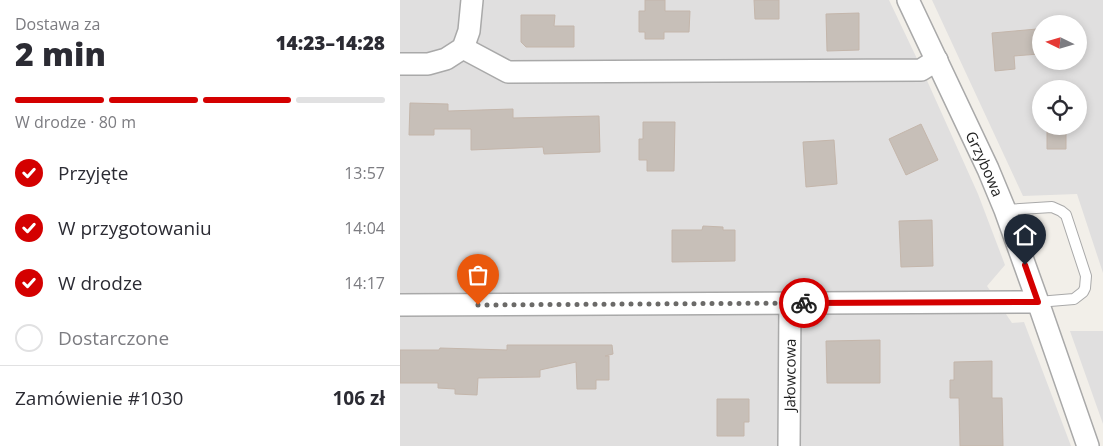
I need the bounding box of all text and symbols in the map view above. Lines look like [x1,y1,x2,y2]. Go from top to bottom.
text: Dostawa za [15,13,100,35]
north arrow [1032,15,1088,70]
map controls [1032,15,1087,135]
text: 14:23–14:28 [275,30,385,56]
text: 2 min [15,32,106,75]
button: locate [1032,80,1087,135]
text: W drodze · 80 m [15,111,136,133]
street label: Grzybowa [961,128,1008,200]
icon: check [15,159,43,187]
text: Przyjęte [58,160,129,186]
text: 13:57 [344,162,385,184]
icon: check [15,214,43,242]
pin [1004,214,1046,265]
text: W przygotowaniu [58,215,212,241]
text: 14:04 [344,217,385,239]
icon: home [1011,221,1039,249]
pin [457,254,499,305]
icon: bag [464,261,492,289]
icon: check [15,269,43,297]
text: W drodze [58,270,143,296]
text: 14:17 [344,272,385,294]
courier [779,278,829,328]
icon: bike [790,289,818,317]
text: Dostarczone [58,325,169,351]
street label: Jałowcowa [779,338,800,414]
text: Zamówienie #1030 [15,385,183,411]
text: 106 zł [332,385,385,411]

